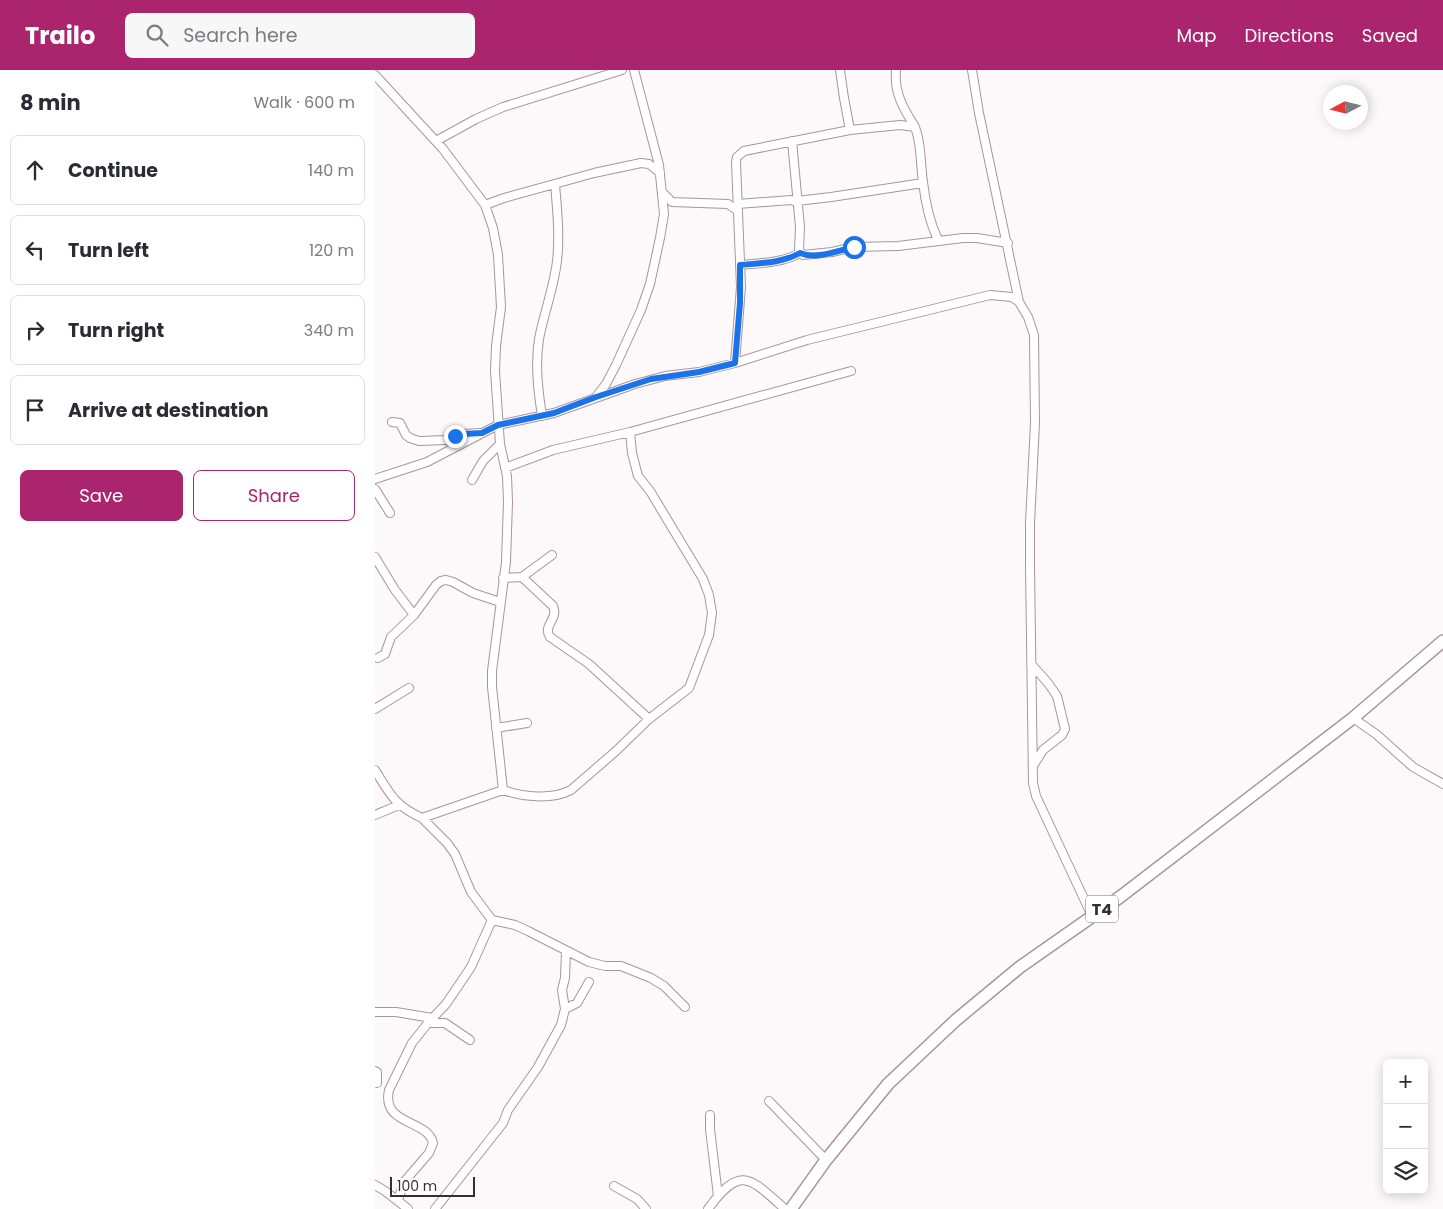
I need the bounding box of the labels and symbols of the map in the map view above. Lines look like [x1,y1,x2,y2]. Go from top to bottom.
north arrow [1323,85,1368,130]
route start [843,236,866,259]
route end [444,425,467,448]
road number: T4 [1086,896,1118,922]
scale bar [390,1174,475,1197]

